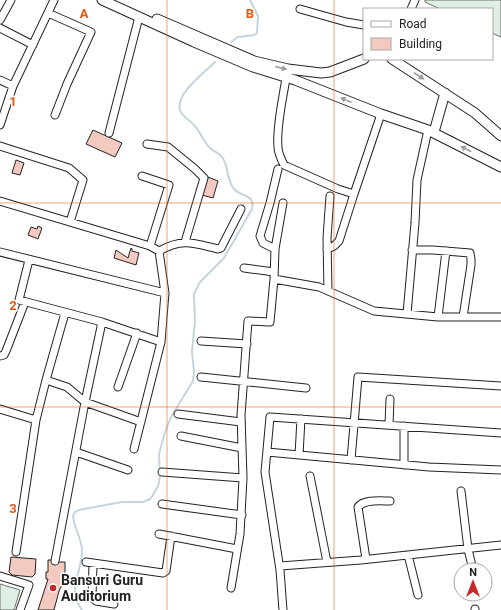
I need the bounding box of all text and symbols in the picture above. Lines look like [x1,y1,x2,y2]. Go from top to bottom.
text: A [80,6,89,21]
text: B [246,6,254,21]
legend [363,8,493,60]
text: Road [399,17,427,31]
text: Building [399,37,442,51]
one-way arrow [275,65,287,71]
one-way arrow [413,72,424,80]
text: 1 [9,94,17,109]
one-way arrow [341,97,352,103]
one-way arrow [461,146,472,153]
text: 2 [9,298,17,313]
text: 3 [9,501,17,516]
north arrow [453,562,493,602]
text: N [469,566,477,579]
place label: Bansuri Guru Auditorium [61,572,143,604]
marker: Bansuri Guru Auditorium [48,583,58,593]

